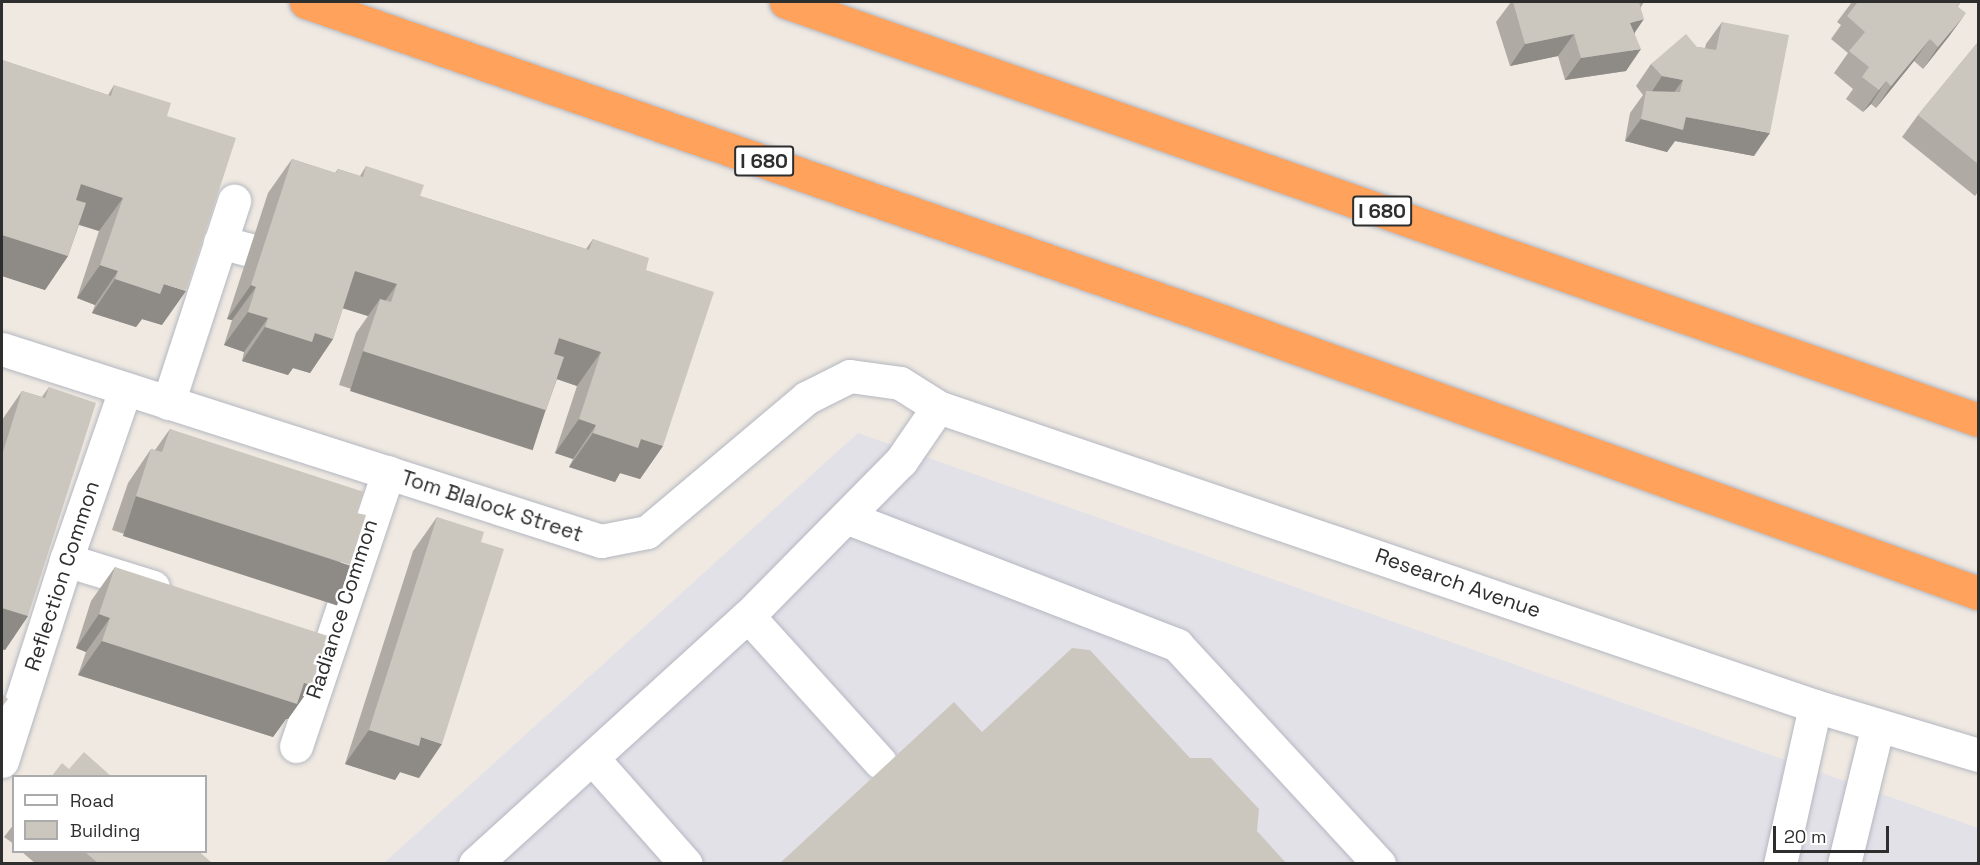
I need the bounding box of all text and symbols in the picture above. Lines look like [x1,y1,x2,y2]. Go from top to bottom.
road number: I 680 [734,144,794,178]
road number: I 680 [1352,194,1412,228]
street label: Tom Blalock Street [398,465,586,547]
street label: Reflection Common [19,478,105,674]
street label: Radiance Common [301,516,383,702]
street label: Research Avenue [1372,543,1544,623]
legend [12,775,207,853]
text: Road [70,789,114,812]
scale bar [1776,814,1892,852]
text: Building [70,819,140,842]
text: 20 m [1784,825,1827,848]

